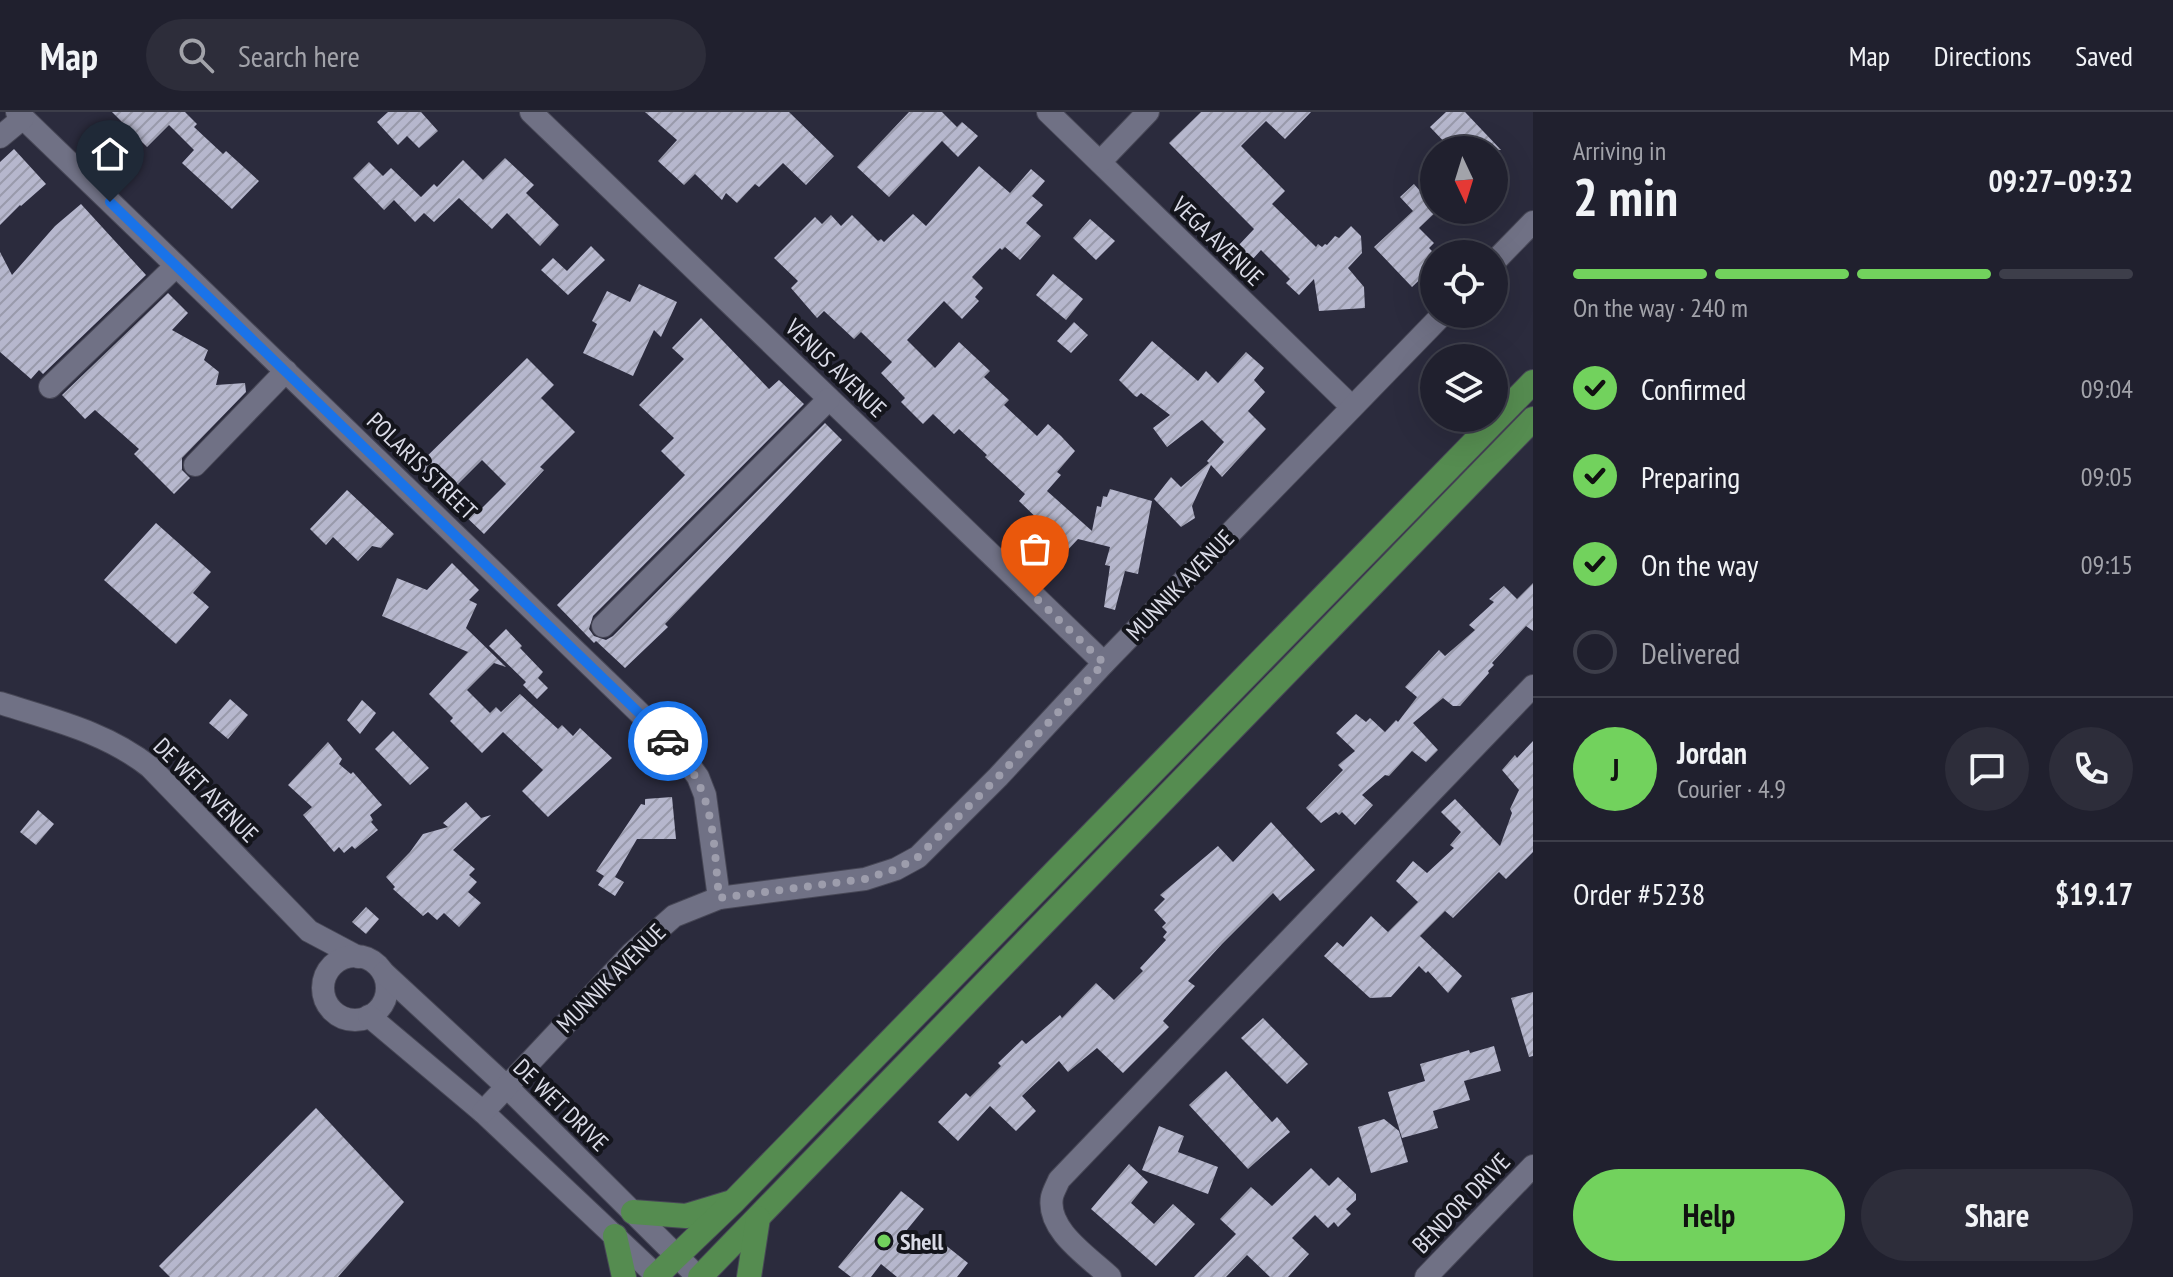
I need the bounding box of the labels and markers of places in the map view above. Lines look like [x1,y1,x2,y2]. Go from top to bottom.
pin [76,120,144,202]
pin [1001,515,1069,597]
place label: Shell [900,1226,943,1257]
marker: Shell [875,1232,893,1250]

